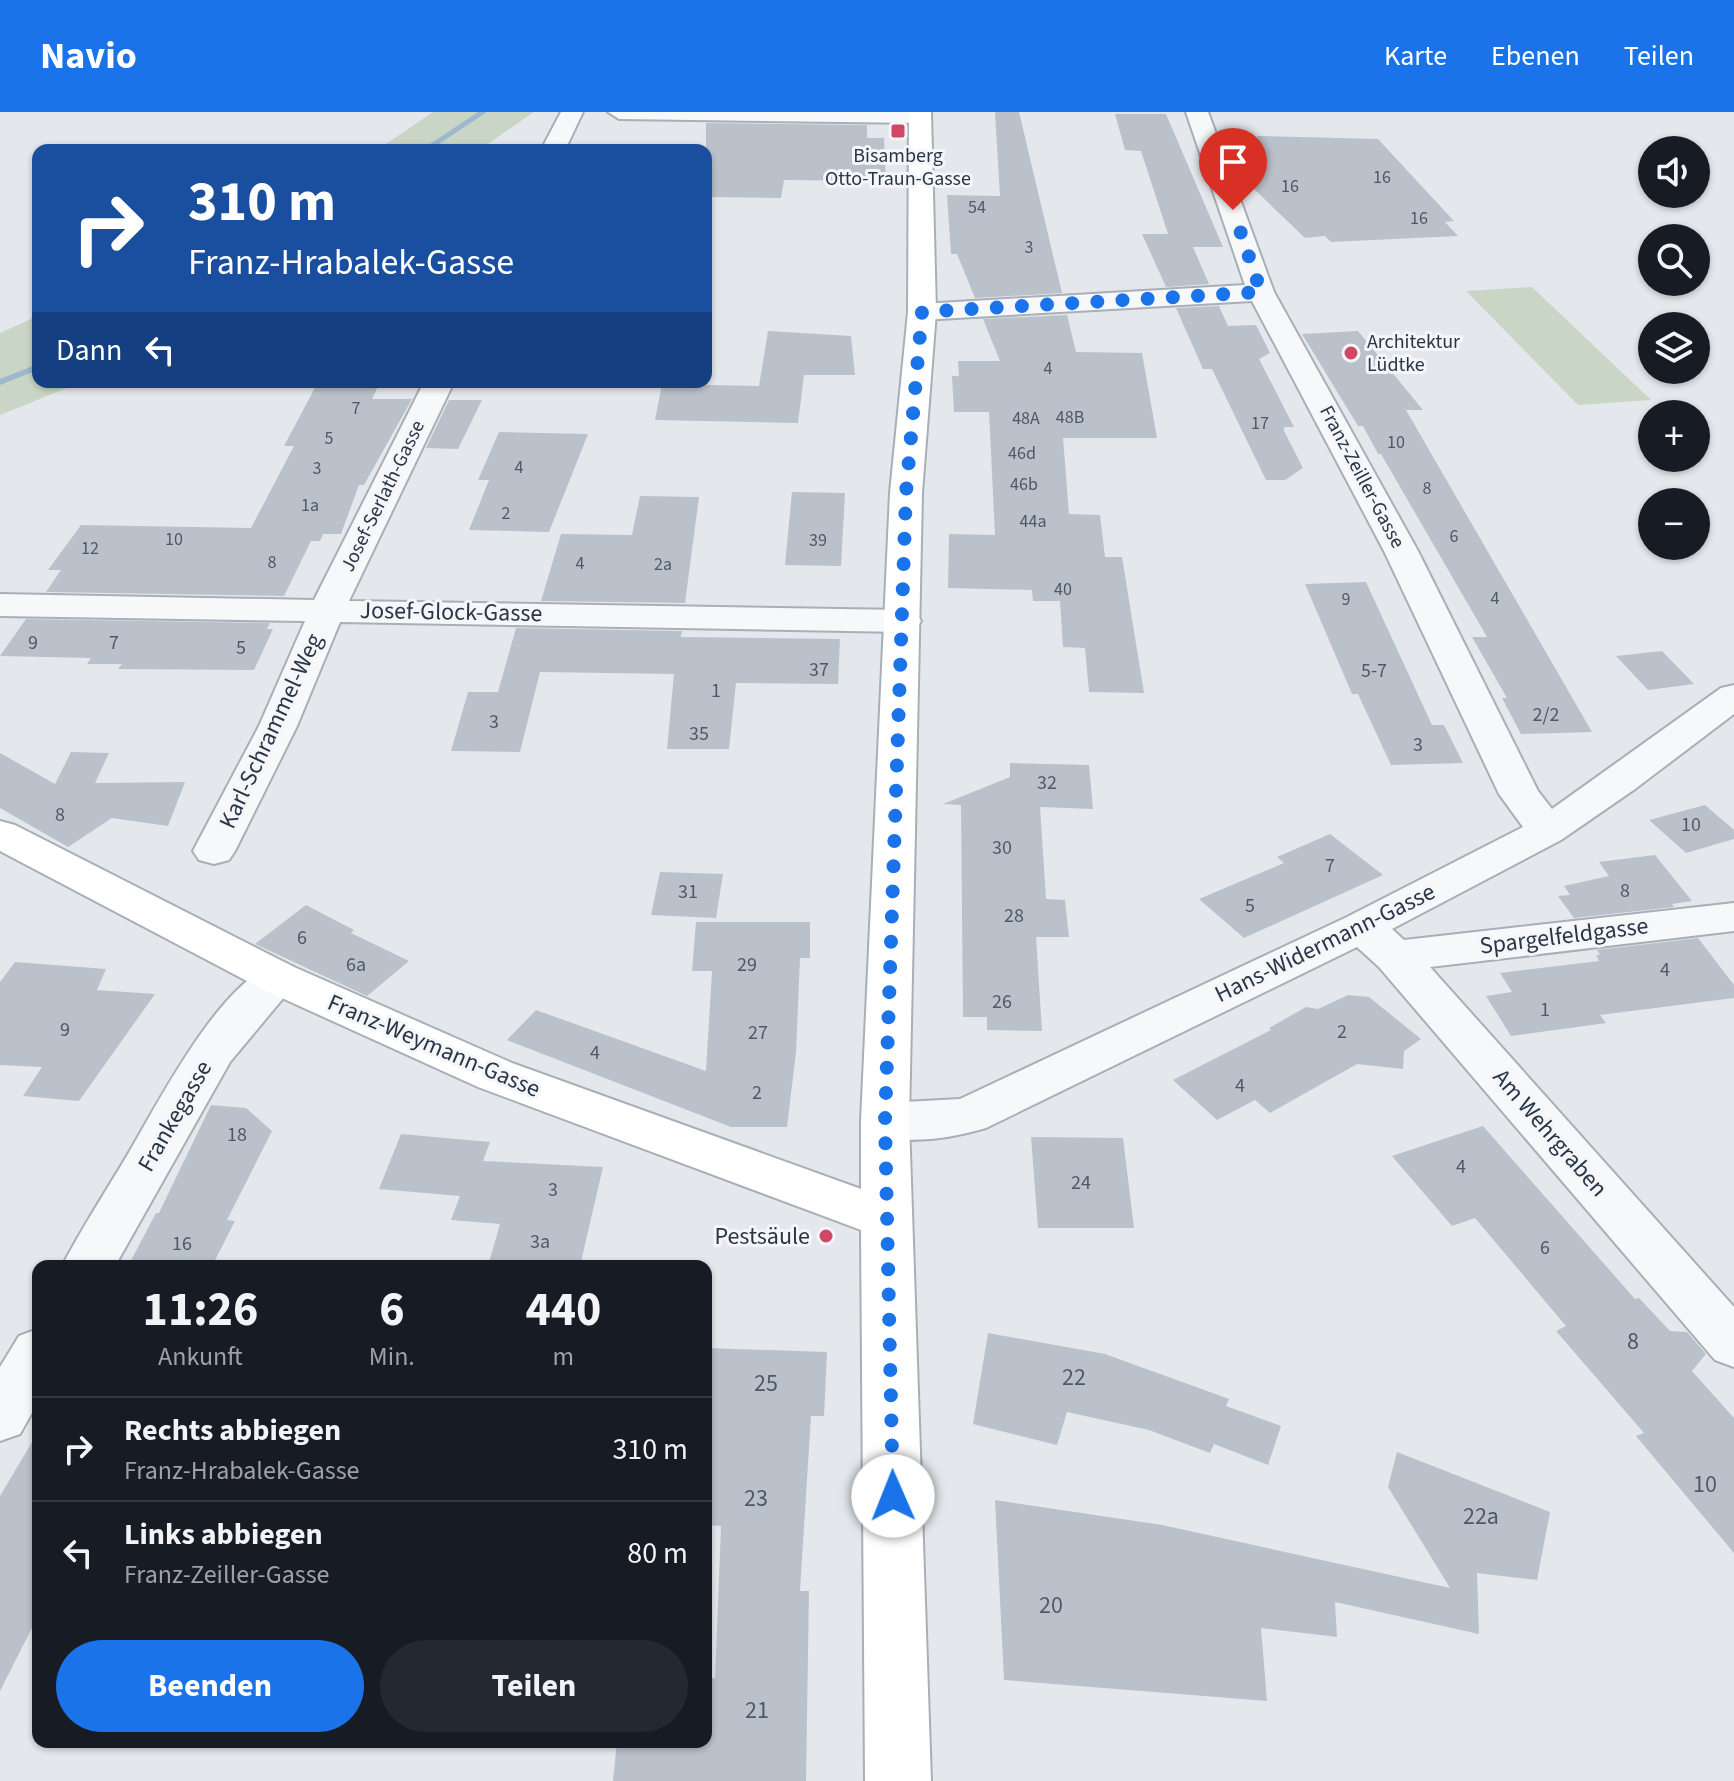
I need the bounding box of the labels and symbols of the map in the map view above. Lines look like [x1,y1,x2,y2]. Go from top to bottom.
marker: Bisamberg Otto-Traun-Gasse [889,122,907,140]
pin [1199,128,1267,210]
place label: Bisamberg Otto-Traun-Gasse [825,142,971,193]
house number: 16 [1373,165,1391,190]
house number: 16 [1281,174,1299,199]
house number: 54 [968,195,986,220]
house number: 16 [1410,206,1428,231]
house number: 3 [1025,235,1034,260]
place label: Architektur Lüdtke [1367,328,1460,379]
marker: Architektur Lüdtke [1342,344,1360,362]
house number: 4 [1044,356,1053,381]
house number: 7 [352,396,361,421]
street label: Franz-Zeiller-Gasse [1313,401,1411,553]
house number: 48B [1056,405,1084,430]
house number: 48A [1012,406,1040,431]
house number: 17 [1251,411,1269,436]
street label: Josef-Serlath-Gasse [334,415,432,577]
house number: 5 [325,426,334,451]
house number: 10 [1387,430,1405,455]
house number: 46d [1008,441,1036,466]
house number: 4 [515,455,524,480]
house number: 3 [313,456,322,481]
house number: 46b [1010,472,1038,497]
house number: 8 [1423,476,1432,501]
house number: 1a [301,493,319,518]
house number: 2 [502,501,511,526]
house number: 44a [1020,509,1046,534]
house number: 6 [1450,524,1459,549]
house number: 10 [165,527,183,552]
house number: 39 [809,528,827,553]
house number: 12 [81,536,99,561]
house number: 8 [268,550,277,575]
house number: 4 [576,551,585,576]
house number: 2a [654,552,672,577]
house number: 40 [1054,577,1072,602]
house number: 4 [1491,586,1500,611]
house number: 9 [1342,587,1351,612]
street label: Josef-Glock-Gasse [359,593,543,631]
street label: Karl-Schrammel-Weg [210,628,332,834]
house number: 9 [28,629,38,657]
house number: 7 [109,629,119,657]
house number: 5 [236,634,246,662]
house number: 37 [809,656,829,684]
house number: 5-7 [1361,657,1387,685]
house number: 1 [711,677,721,705]
house number: 2/2 [1533,701,1559,729]
house number: 3 [489,708,499,736]
house number: 35 [689,720,709,748]
house number: 3 [1413,731,1423,759]
house number: 32 [1037,769,1057,797]
house number: 8 [55,801,65,829]
house number: 10 [1681,811,1701,839]
house number: 30 [992,834,1012,862]
house number: 7 [1325,852,1335,880]
street label: Hans-Widermann-Gasse [1209,874,1441,1012]
house number: 8 [1620,877,1630,905]
house number: 31 [678,878,698,906]
house number: 5 [1245,892,1255,920]
house number: 28 [1004,902,1024,930]
street label: Spargelfeldgasse [1478,908,1650,964]
house number: 6 [297,924,307,952]
house number: 6a [346,951,366,979]
house number: 29 [737,951,757,979]
house number: 4 [1660,956,1670,984]
street label: Franz-Weymann-Gasse [322,985,546,1107]
house number: 26 [992,988,1012,1016]
house number: 1 [1540,996,1550,1024]
house number: 9 [60,1016,70,1044]
house number: 2 [1337,1018,1347,1046]
house number: 27 [748,1019,768,1047]
house number: 4 [590,1039,600,1067]
street label: Frankegasse [129,1054,221,1178]
street label: Am Wehrgraben [1484,1061,1616,1205]
house number: 4 [1235,1072,1245,1100]
house number: 2 [752,1079,762,1107]
house number: 18 [227,1121,247,1149]
house number: 4 [1456,1153,1466,1181]
house number: 24 [1071,1169,1091,1197]
house number: 3 [548,1176,558,1204]
place label: Pestsäule [714,1219,810,1254]
marker: Pestsäule [817,1227,835,1245]
house number: 3a [530,1228,550,1256]
house number: 16 [172,1230,192,1258]
house number: 6 [1540,1234,1550,1262]
house number: 8 [1627,1324,1639,1359]
house number: 22 [1062,1360,1086,1395]
house number: 25 [754,1366,778,1401]
position arrow [851,1454,935,1538]
house number: 10 [1693,1467,1717,1502]
house number: 23 [744,1481,768,1516]
house number: 22a [1463,1499,1499,1534]
house number: 20 [1039,1588,1063,1623]
house number: 21 [745,1693,769,1728]

